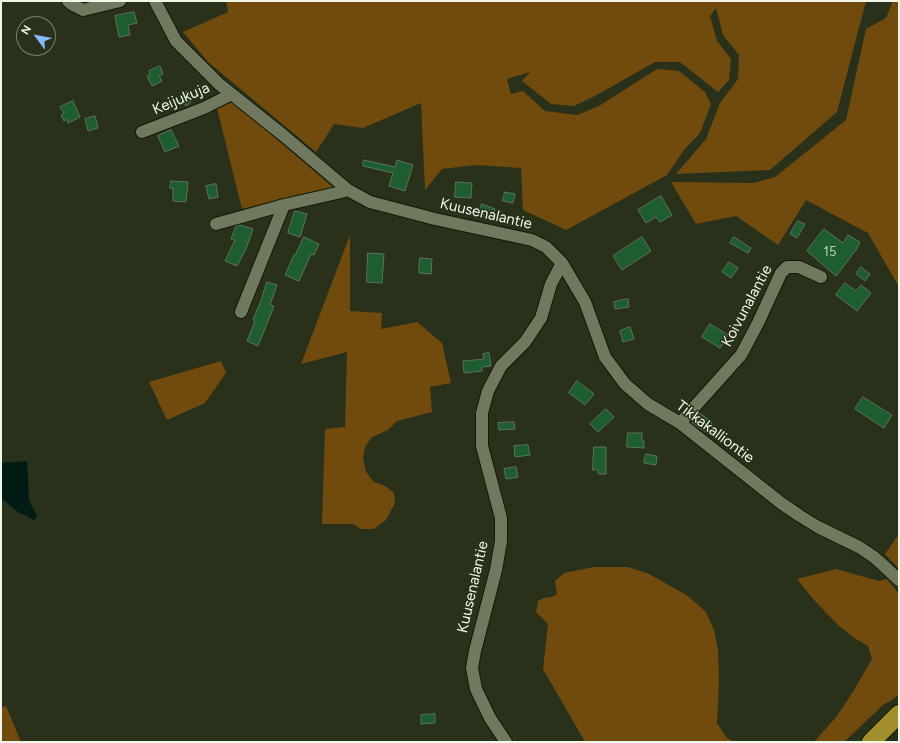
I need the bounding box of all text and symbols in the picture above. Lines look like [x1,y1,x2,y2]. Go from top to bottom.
north arrow [16,16,56,56]
text: N [18,23,34,37]
street label: Keijukuja [150,79,212,119]
street label: Kuusenalantie [438,195,534,233]
house number: 15 [824,244,836,260]
street label: Koivunalantie [718,262,776,350]
street label: Tikkakalliontie [672,397,758,467]
street label: Kuusenalantie [454,539,492,635]

